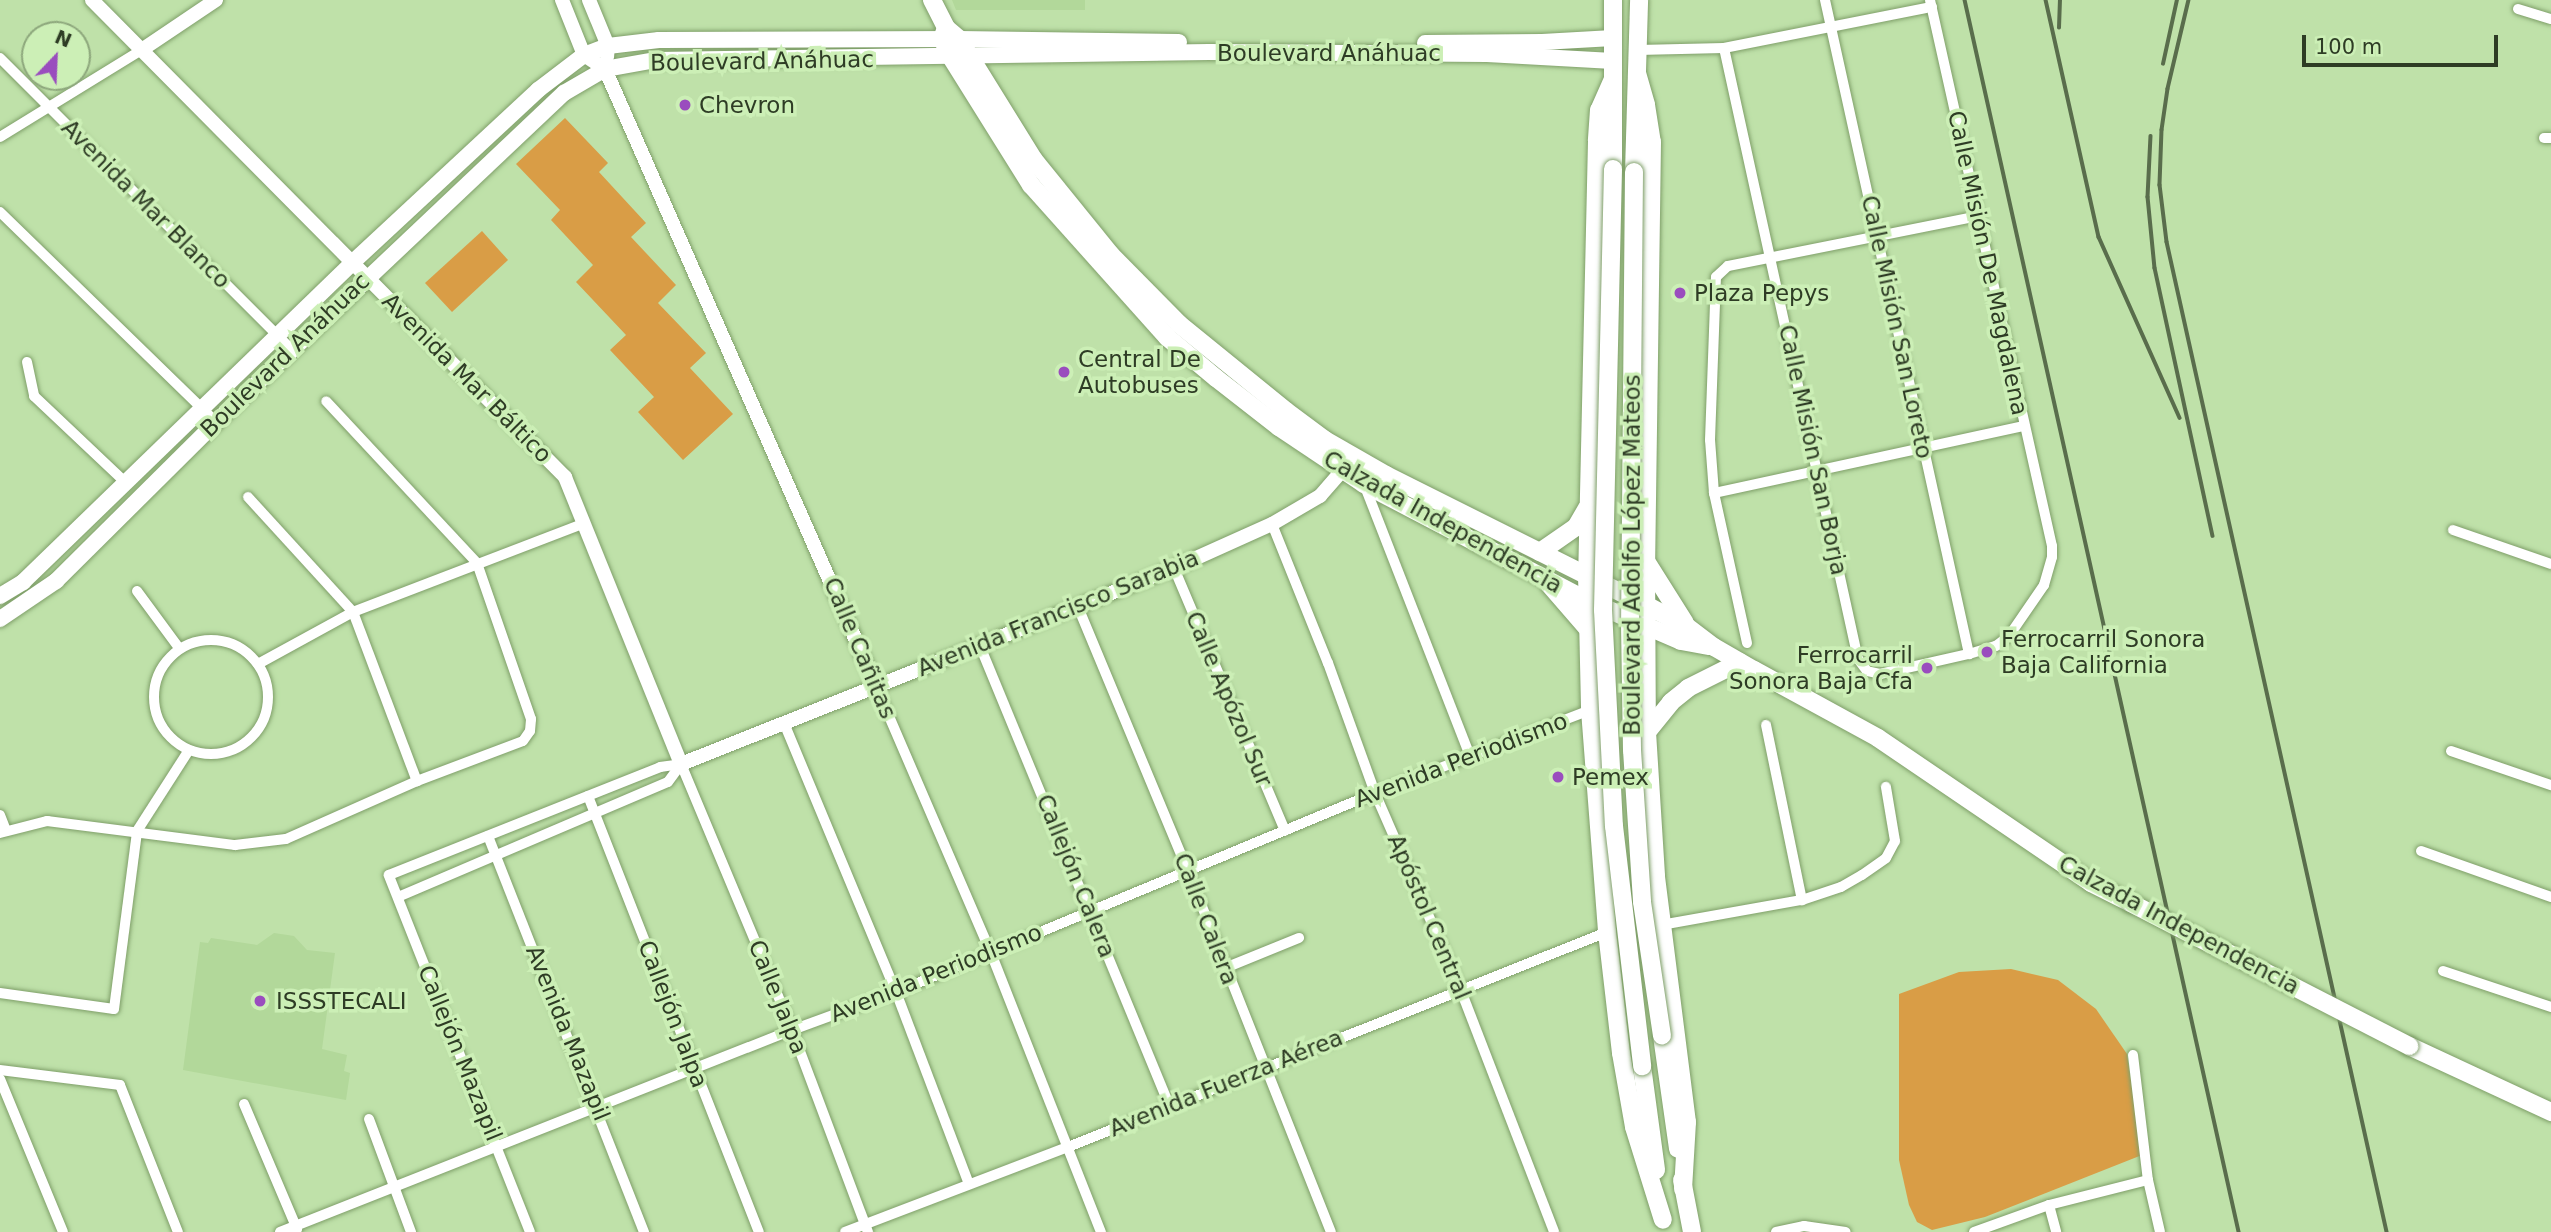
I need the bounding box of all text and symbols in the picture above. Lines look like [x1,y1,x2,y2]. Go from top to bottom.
north arrow [21,21,91,91]
scale bar [2306,21,2502,65]
text: N [52,25,75,52]
text: 100 m [2315,35,2382,59]
street label: Boulevard Anáhuac [1217,39,1441,67]
street label: Boulevard Anáhuac [650,45,874,77]
place label: Chevron [699,91,795,119]
marker: Chevron [677,97,693,113]
street label: Calle Misión De Magdalena [1942,108,2034,418]
street label: Avenida Mar Blanco [56,114,236,294]
street label: Calle Misión San Loreto [1856,193,1938,461]
street label: Boulevard Anáhuac [195,267,375,443]
place label: Plaza Pepys [1694,279,1829,307]
marker: Plaza Pepys [1672,285,1688,301]
street label: Avenida Mar Báltico [377,288,557,468]
street label: Calle Misión San Borja [1773,322,1853,578]
place label: Central De Autobuses [1078,345,1201,399]
marker: Central De Autobuses [1056,364,1072,380]
street label: Boulevard Adolfo López Mateos [1618,374,1646,736]
street label: Calzada Independencia [1319,445,1567,599]
street label: Avenida Francisco Sarabia [913,544,1203,682]
street label: Calle Cañitas [818,573,902,723]
street label: Calle Apózol Sur [1180,607,1278,791]
place label: Ferrocarril Sonora Baja California [2001,625,2205,679]
place label: Ferrocarril Sonora Baja Cfa [1729,641,1913,695]
marker: Ferrocarril Sonora Baja California [1979,644,1995,660]
marker: Ferrocarril Sonora Baja Cfa [1919,660,1935,676]
street label: Avenida Periodismo [1351,707,1571,813]
place label: Pemex [1572,763,1649,791]
marker: Pemex [1550,769,1566,785]
street label: Callejón Calera [1031,790,1121,962]
street label: Apóstol Central [1382,830,1476,1004]
street label: Calle Calera [1168,849,1244,989]
street label: Calzada Independencia [2054,850,2304,1000]
street label: Avenida Periodismo [826,918,1046,1028]
street label: Calle Jalpa [743,936,813,1058]
street label: Callejón Jalpa [632,937,714,1091]
street label: Avenida Mazapil [520,941,616,1125]
street label: Callejón Mazapil [412,961,508,1145]
place label: ISSSTECALI [276,987,407,1015]
marker: ISSSTECALI [250,991,270,1011]
street label: Avenida Fuerza Aérea [1105,1023,1347,1143]

